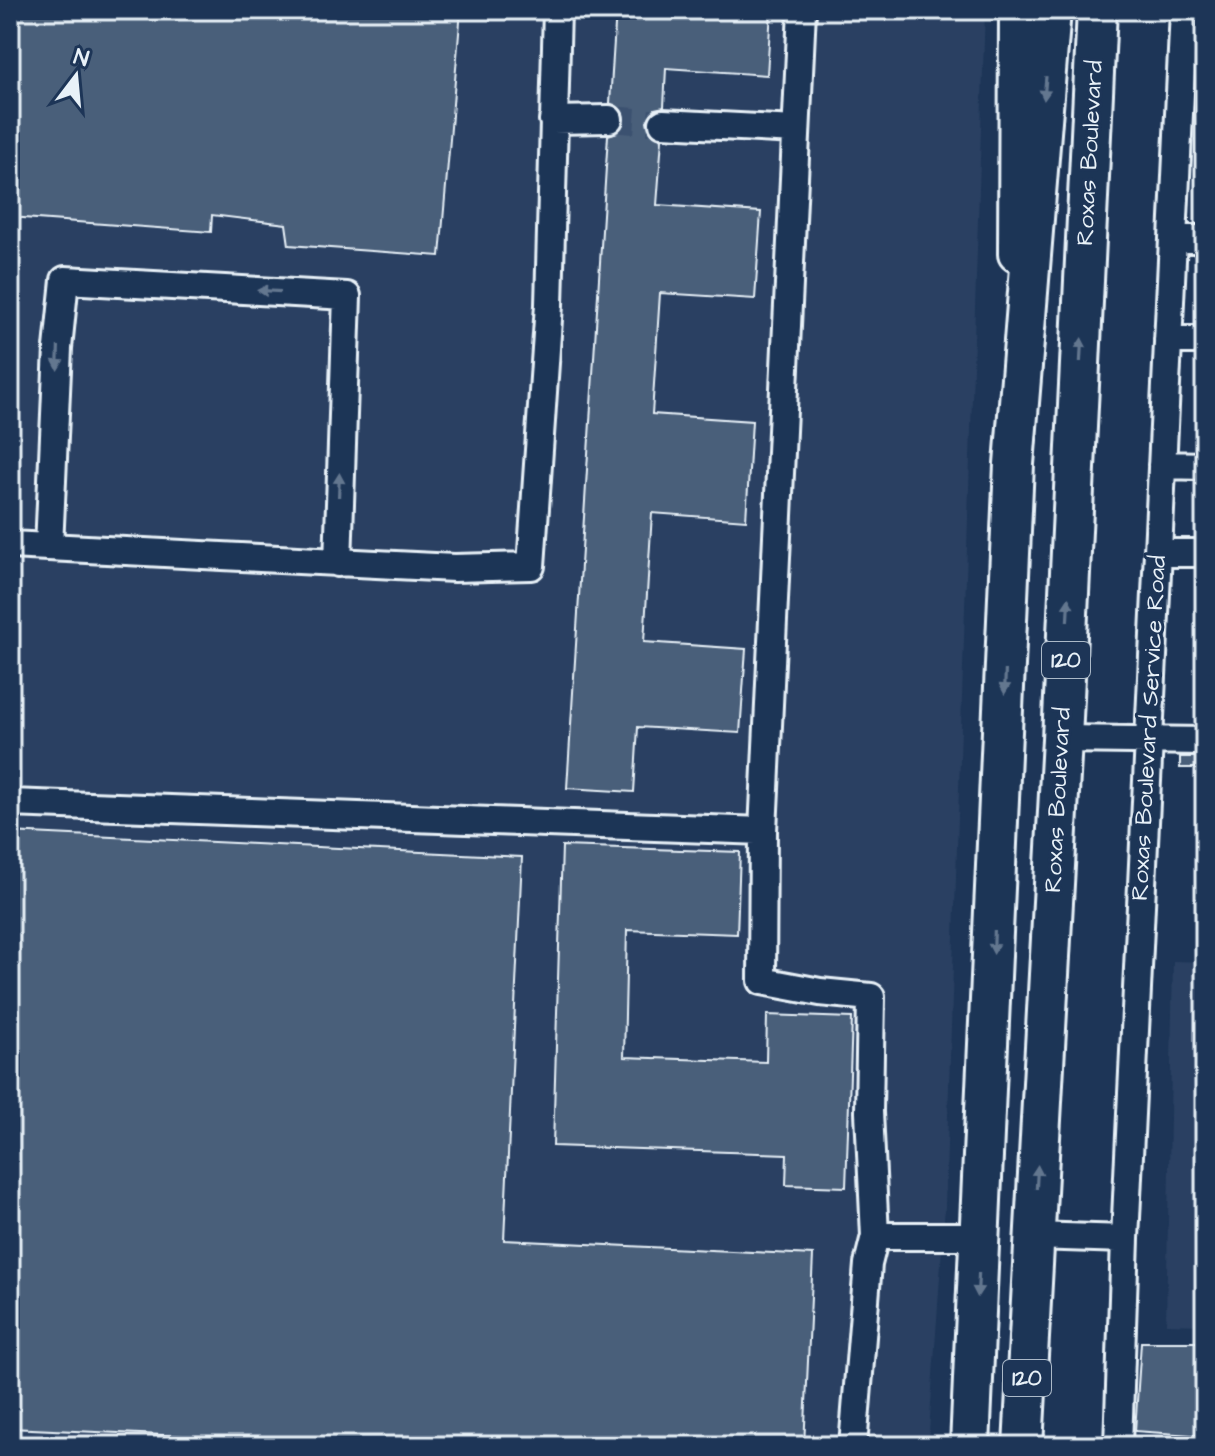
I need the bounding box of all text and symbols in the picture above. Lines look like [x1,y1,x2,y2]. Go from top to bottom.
north arrow [36,36,116,116]
text: N [70,41,92,75]
street label: Roxas Boulevard [1068,59,1112,247]
one-way arrow [1038,76,1051,101]
one-way arrow [256,285,281,298]
one-way arrow [1075,337,1088,362]
one-way arrow [51,346,64,371]
one-way arrow [333,472,345,497]
street label: Roxas Boulevard Service Road [1123,554,1175,902]
one-way arrow [1062,597,1075,622]
road number: 120 [1042,642,1090,678]
one-way arrow [998,670,1011,695]
street label: Roxas Boulevard [1036,706,1080,894]
one-way arrow [987,930,1000,955]
one-way arrow [1031,1164,1044,1189]
one-way arrow [972,1273,985,1298]
road number: 120 [1003,1360,1051,1396]

